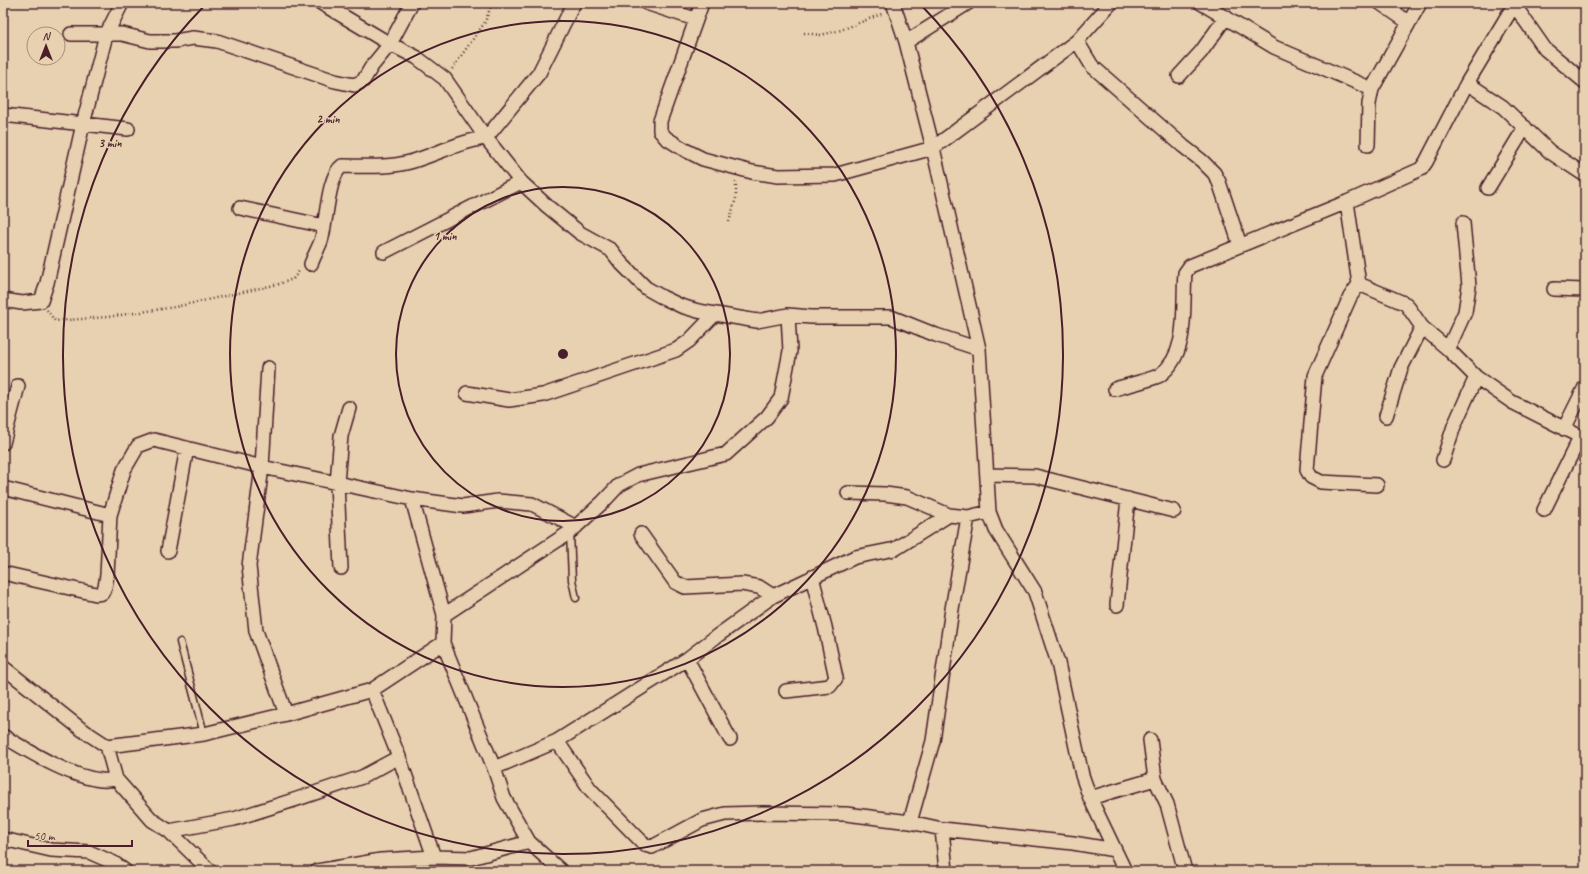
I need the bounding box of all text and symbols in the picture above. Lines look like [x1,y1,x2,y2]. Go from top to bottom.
north arrow [26,26,66,66]
text: N [43,29,52,43]
text: 2 min [317,111,340,127]
text: 3 min [99,135,122,151]
text: 1 min [434,228,457,244]
centre of rings [556,347,570,361]
scale bar [28,822,132,848]
text: 50 m [34,828,56,844]

